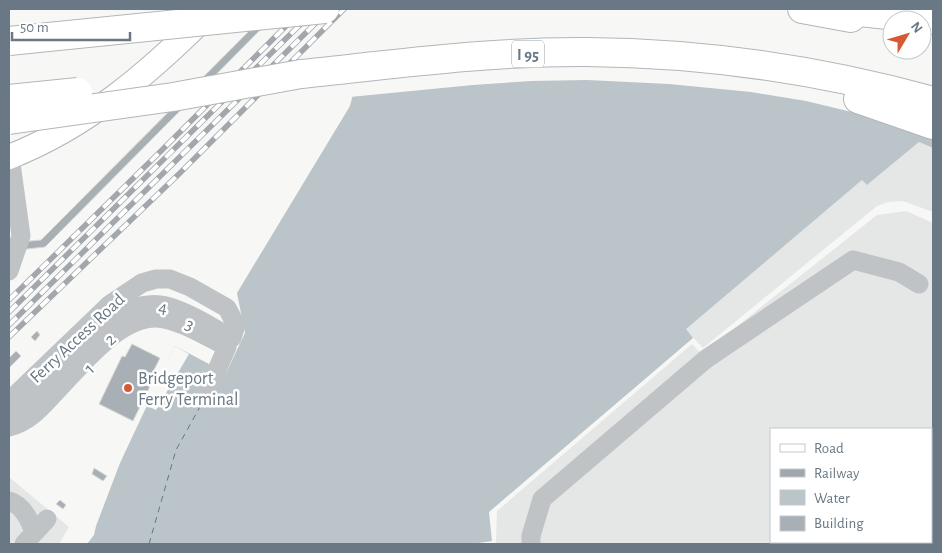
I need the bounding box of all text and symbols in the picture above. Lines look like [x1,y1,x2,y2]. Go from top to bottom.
scale bar [12,10,130,42]
north arrow [882,10,932,60]
text: N [908,19,925,36]
text: 50 m [20,20,49,35]
road number: I 95 [512,41,544,68]
street label: Ferry Access Road [27,290,129,387]
street label: 4 [157,298,169,318]
street label: 3 [182,315,197,335]
street label: 2 [102,330,120,349]
street label: 1 [81,360,98,377]
place label: Bridgeport Ferry Terminal [138,370,239,409]
marker: Bridgeport Ferry Terminal [122,382,134,394]
legend [770,428,932,543]
text: Road [814,441,844,456]
text: Railway [814,466,860,481]
text: Water [814,491,850,506]
text: Building [814,516,864,531]

